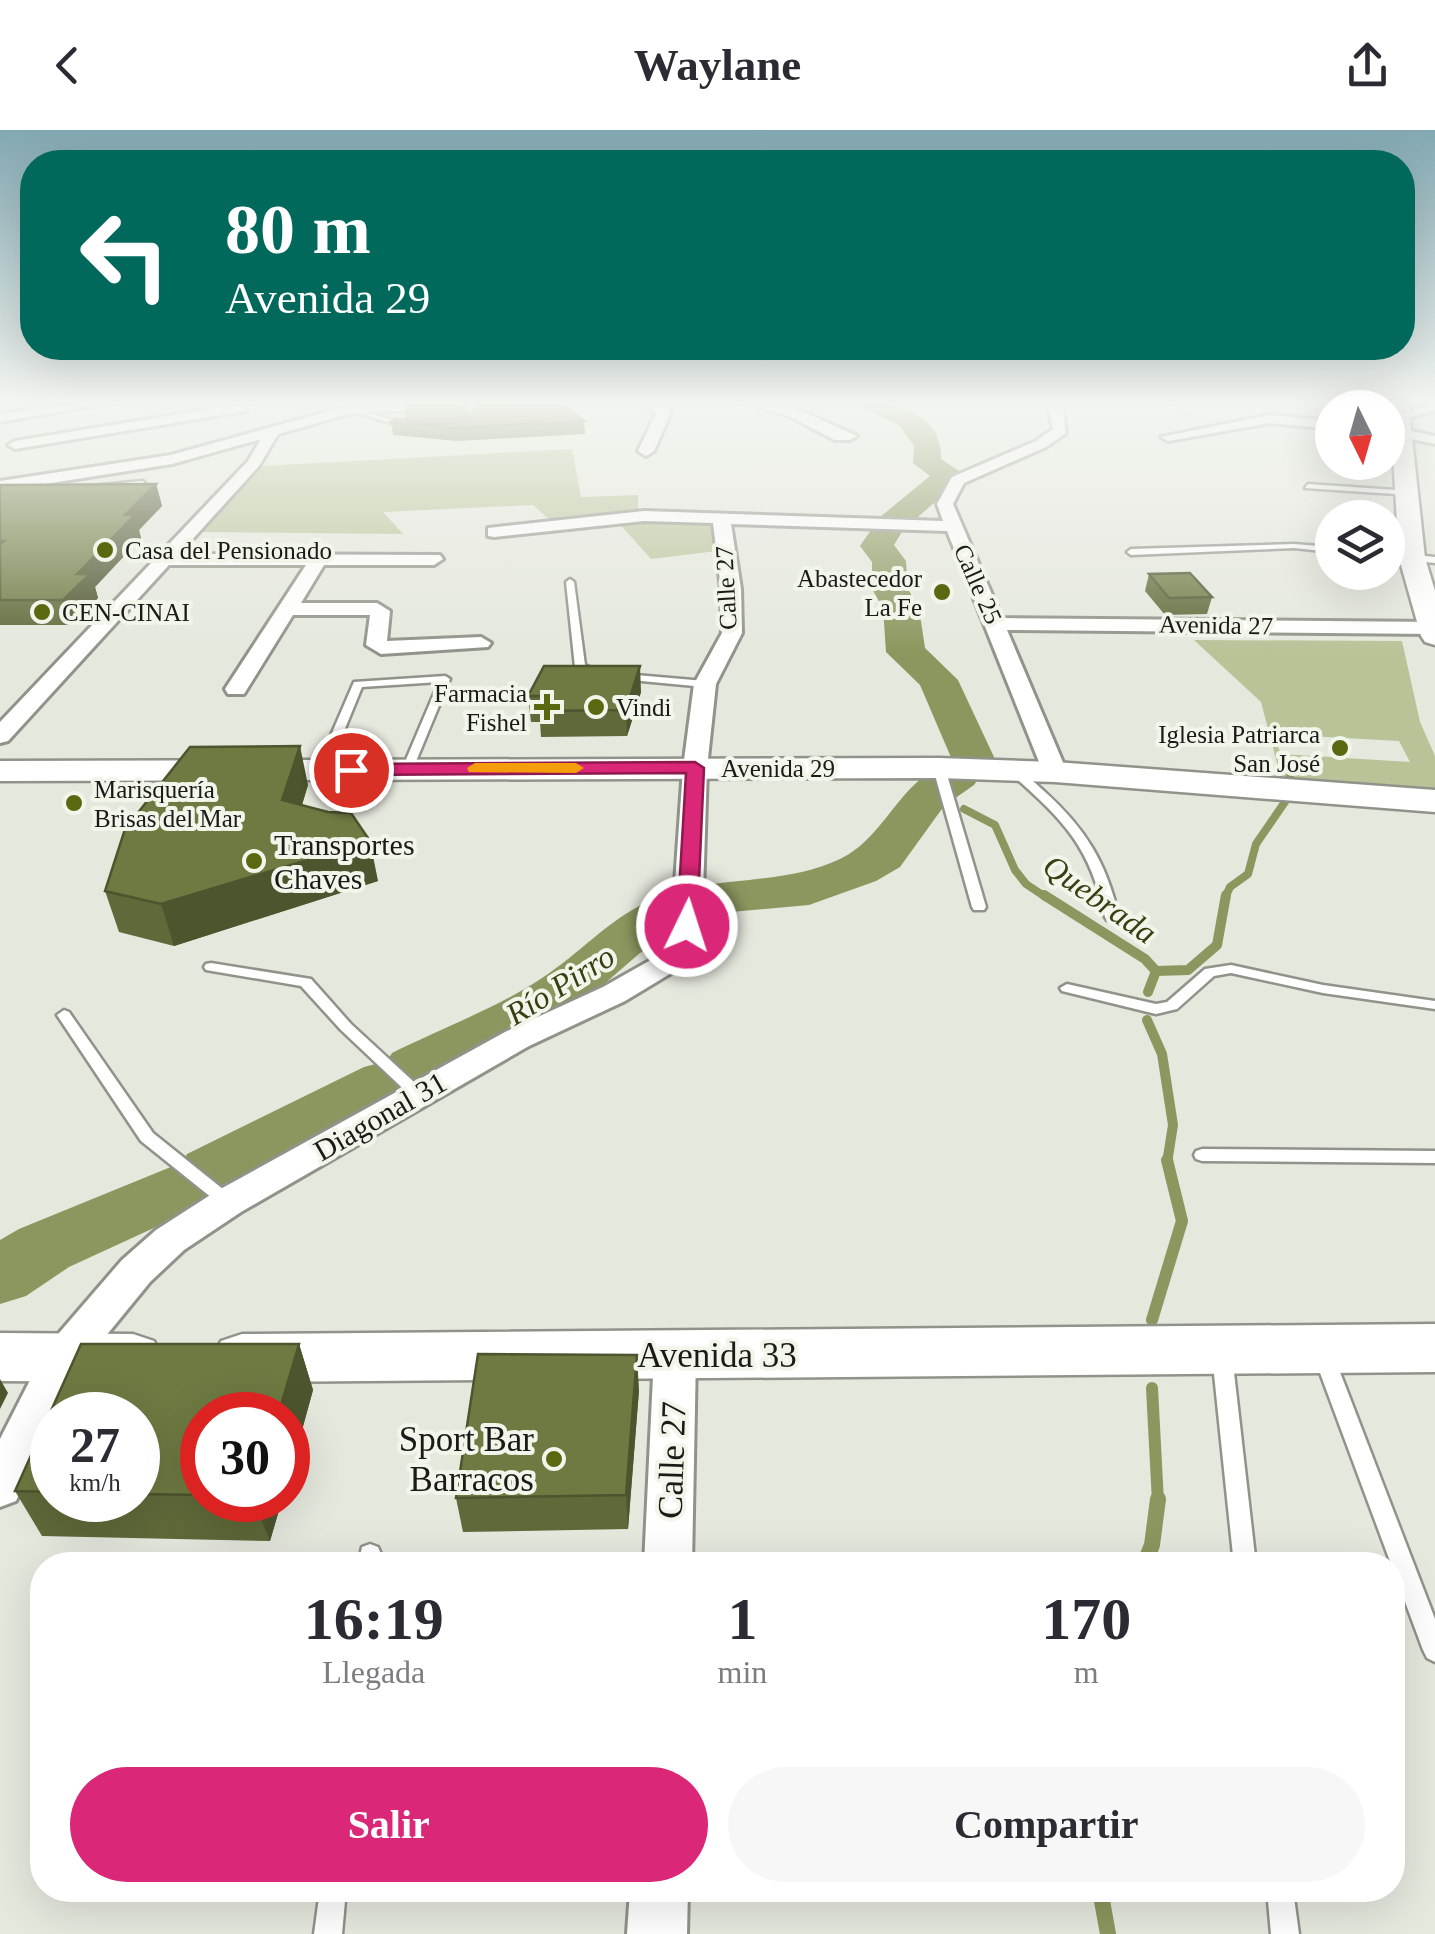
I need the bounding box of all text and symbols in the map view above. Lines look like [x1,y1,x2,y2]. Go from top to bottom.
icon: back [40,38,95,93]
icon: share [1340,38,1395,93]
text: Waylane [634,40,801,90]
icon: left [60,190,190,320]
text: 80 m [225,191,371,268]
text: Avenida 29 [225,273,430,323]
north arrow [1315,390,1405,480]
map controls [1315,390,1405,590]
button: layers [1315,500,1405,590]
place label: Casa del Pensionado [125,537,332,564]
marker: Casa del Pensionado [94,539,116,561]
street label: Calle 25 [949,540,1007,628]
street label: Calle 27 [710,545,742,631]
place label: Abastecedor La Fe [797,565,923,621]
marker: Abastecedor La Fe [931,581,953,603]
place label: CEN-CINAI [62,599,190,626]
marker: CEN-CINAI [31,601,53,623]
street label: Avenida 27 [1159,611,1273,639]
place label: Farmacia Fishel [434,680,527,736]
place label: Vindi [616,694,671,721]
marker: Farmacia Fishel [536,696,558,718]
marker: Vindi [585,696,607,718]
place label: Iglesia Patriarca San José [1158,721,1320,777]
pin [309,728,394,813]
marker: Iglesia Patriarca San José [1329,737,1351,759]
icon: arrive [324,743,379,798]
street label: Avenida 29 [721,755,835,782]
place label: Marisquería Brisas del Mar [94,776,242,832]
marker: Marisquería Brisas del Mar [63,792,85,814]
place label: Transportes Chaves [274,828,415,895]
water label: Quebrada [1037,847,1163,951]
marker: Transportes Chaves [243,850,265,872]
position arrow [635,874,739,978]
water label: Río Pirro [498,938,621,1033]
street label: Diagonal 31 [308,1065,452,1167]
street label: Avenida 33 [637,1336,797,1375]
speed limit sign: 30 [180,1392,310,1522]
street label: Calle 27 [650,1401,694,1519]
text: 27 [70,1417,120,1473]
place label: Sport Bar Barracos [399,1420,534,1499]
marker: Sport Bar Barracos [543,1448,565,1470]
text: km/h [69,1469,121,1496]
text: 16:19 [304,1586,444,1652]
text: 1 [727,1586,757,1652]
text: 170 [1041,1586,1131,1652]
text: Llegada [322,1654,425,1690]
text: min [718,1654,767,1690]
text: m [1074,1654,1099,1690]
button: Salir [70,1767,708,1882]
button: Compartir [728,1767,1365,1882]

